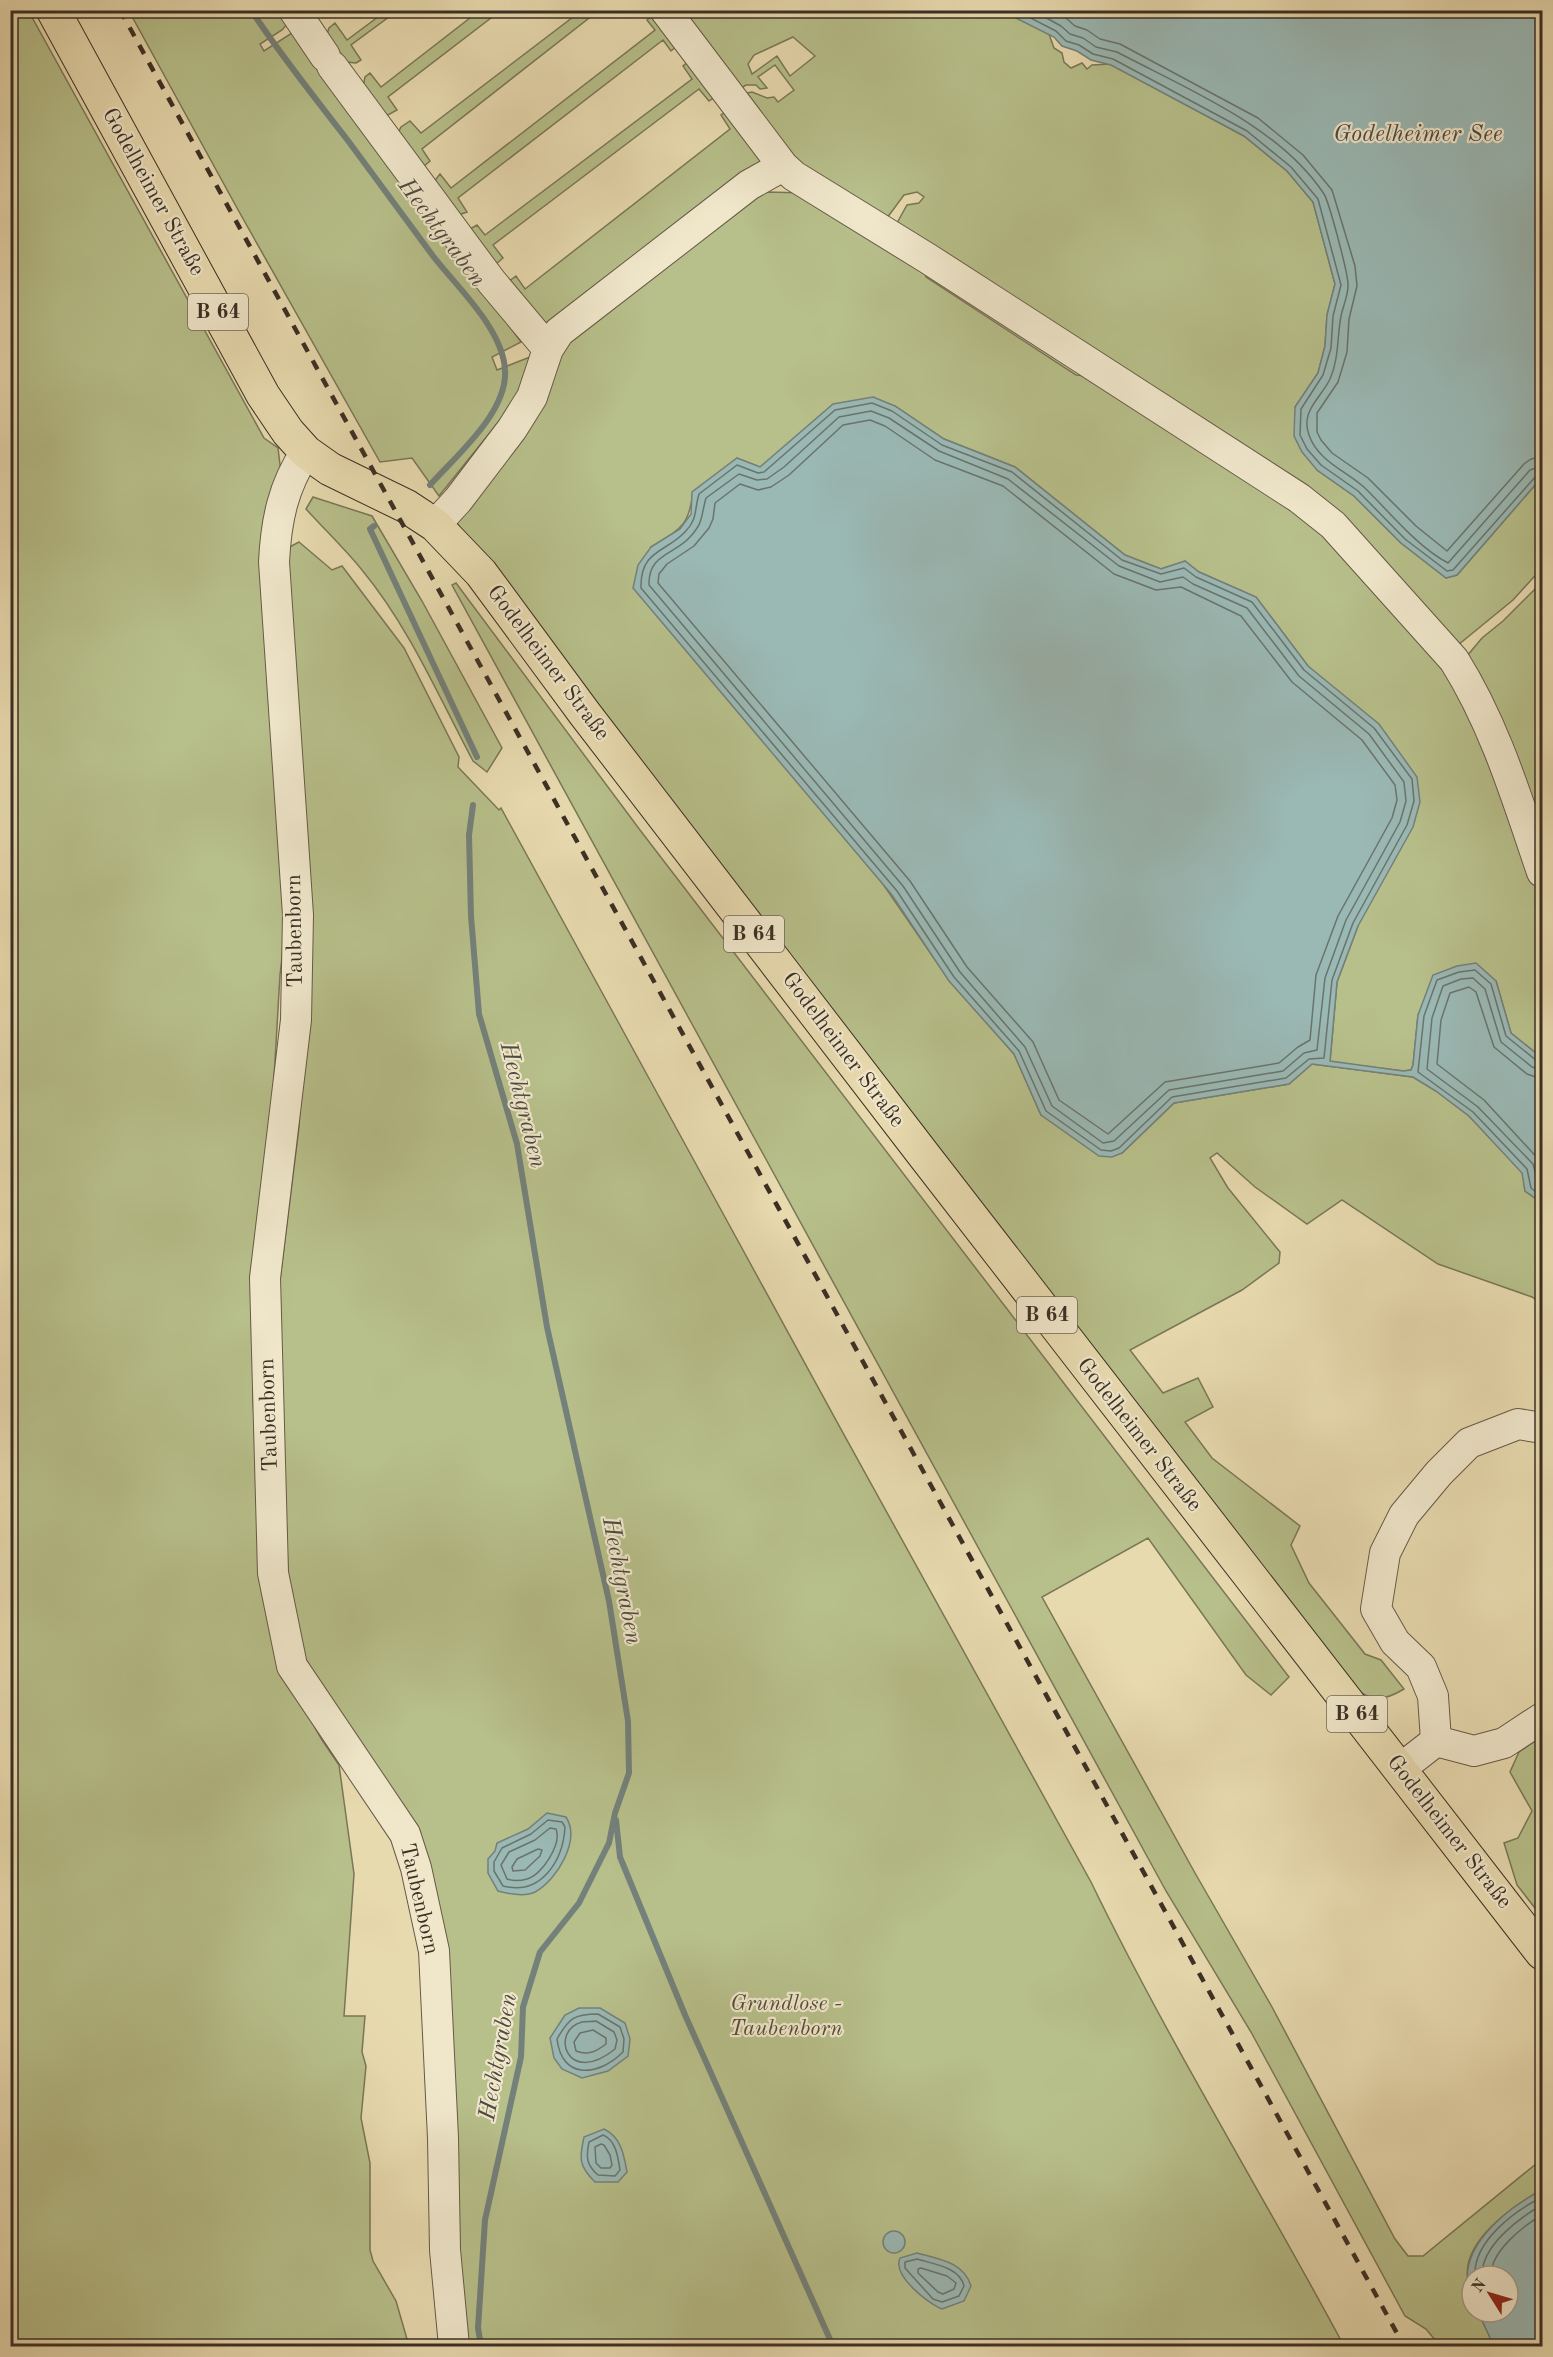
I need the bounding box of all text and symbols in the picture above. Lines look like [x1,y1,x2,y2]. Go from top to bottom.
street label: Godelheimer Straße [98,104,208,280]
water label: Godelheimer See [1333,123,1503,147]
water label: Hechtgraben [392,173,490,292]
road number: B 64 [188,294,248,330]
street label: Godelheimer Straße [483,581,613,745]
street label: Taubenborn [283,874,307,988]
road number: B 64 [724,916,784,952]
street label: Godelheimer Straße [778,968,908,1132]
water label: Hechtgraben [495,1039,549,1171]
road number: B 64 [1017,1297,1077,1333]
street label: Godelheimer Straße [1072,1354,1206,1516]
street label: Taubenborn [256,1358,282,1472]
water label: Hechtgraben [597,1514,645,1647]
road number: B 64 [1327,1696,1387,1732]
street label: Godelheimer Straße [1382,1751,1516,1913]
street label: Taubenborn [396,1841,443,1957]
water label: Hechtgraben [476,1991,522,2124]
park label: Grundlose - Taubenborn [729,1993,843,2040]
north arrow [1460,2264,1520,2324]
text: N [1470,2276,1490,2296]

